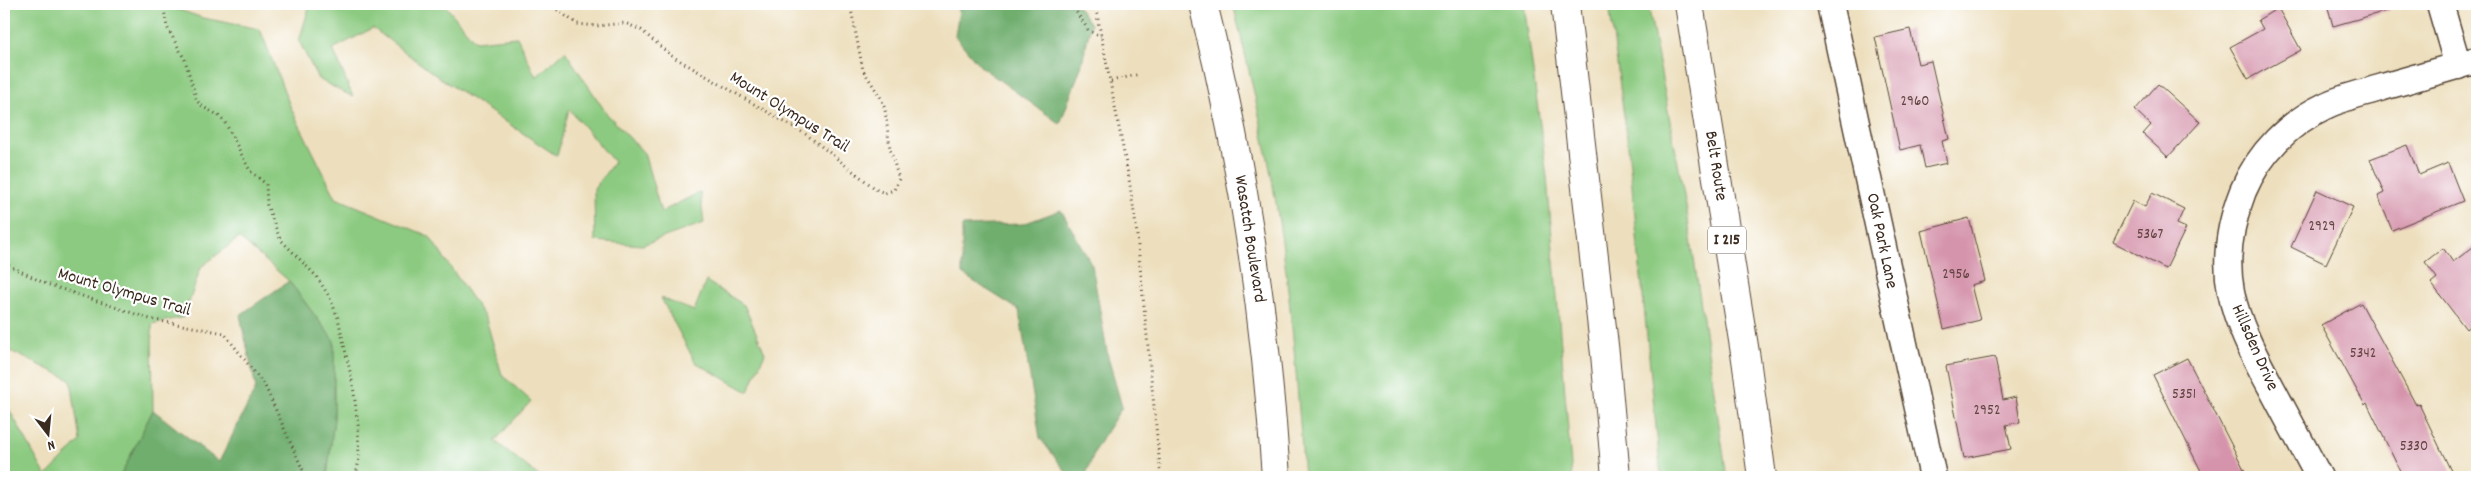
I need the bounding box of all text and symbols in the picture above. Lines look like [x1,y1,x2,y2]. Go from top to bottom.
street label: Mount Olympus Trail [724,66,854,160]
house number: 2960 [1901,91,1929,113]
street label: Belt Route [1697,129,1733,203]
street label: Wasatch Boulevard [1227,174,1271,304]
street label: Oak Park Lane [1859,191,1903,291]
house number: 2929 [2309,216,2335,238]
house number: 5367 [2137,224,2164,246]
road number: I 215 [1708,226,1746,254]
street label: Mount Olympus Trail [55,262,194,324]
house number: 2956 [1942,264,1970,286]
street label: Hillsden Drive [2224,301,2284,395]
house number: 5342 [2350,343,2376,365]
house number: 5351 [2172,384,2196,406]
house number: 2952 [1974,400,2000,422]
north arrow [22,408,72,458]
text: N [45,434,57,455]
house number: 5330 [2400,436,2428,458]

